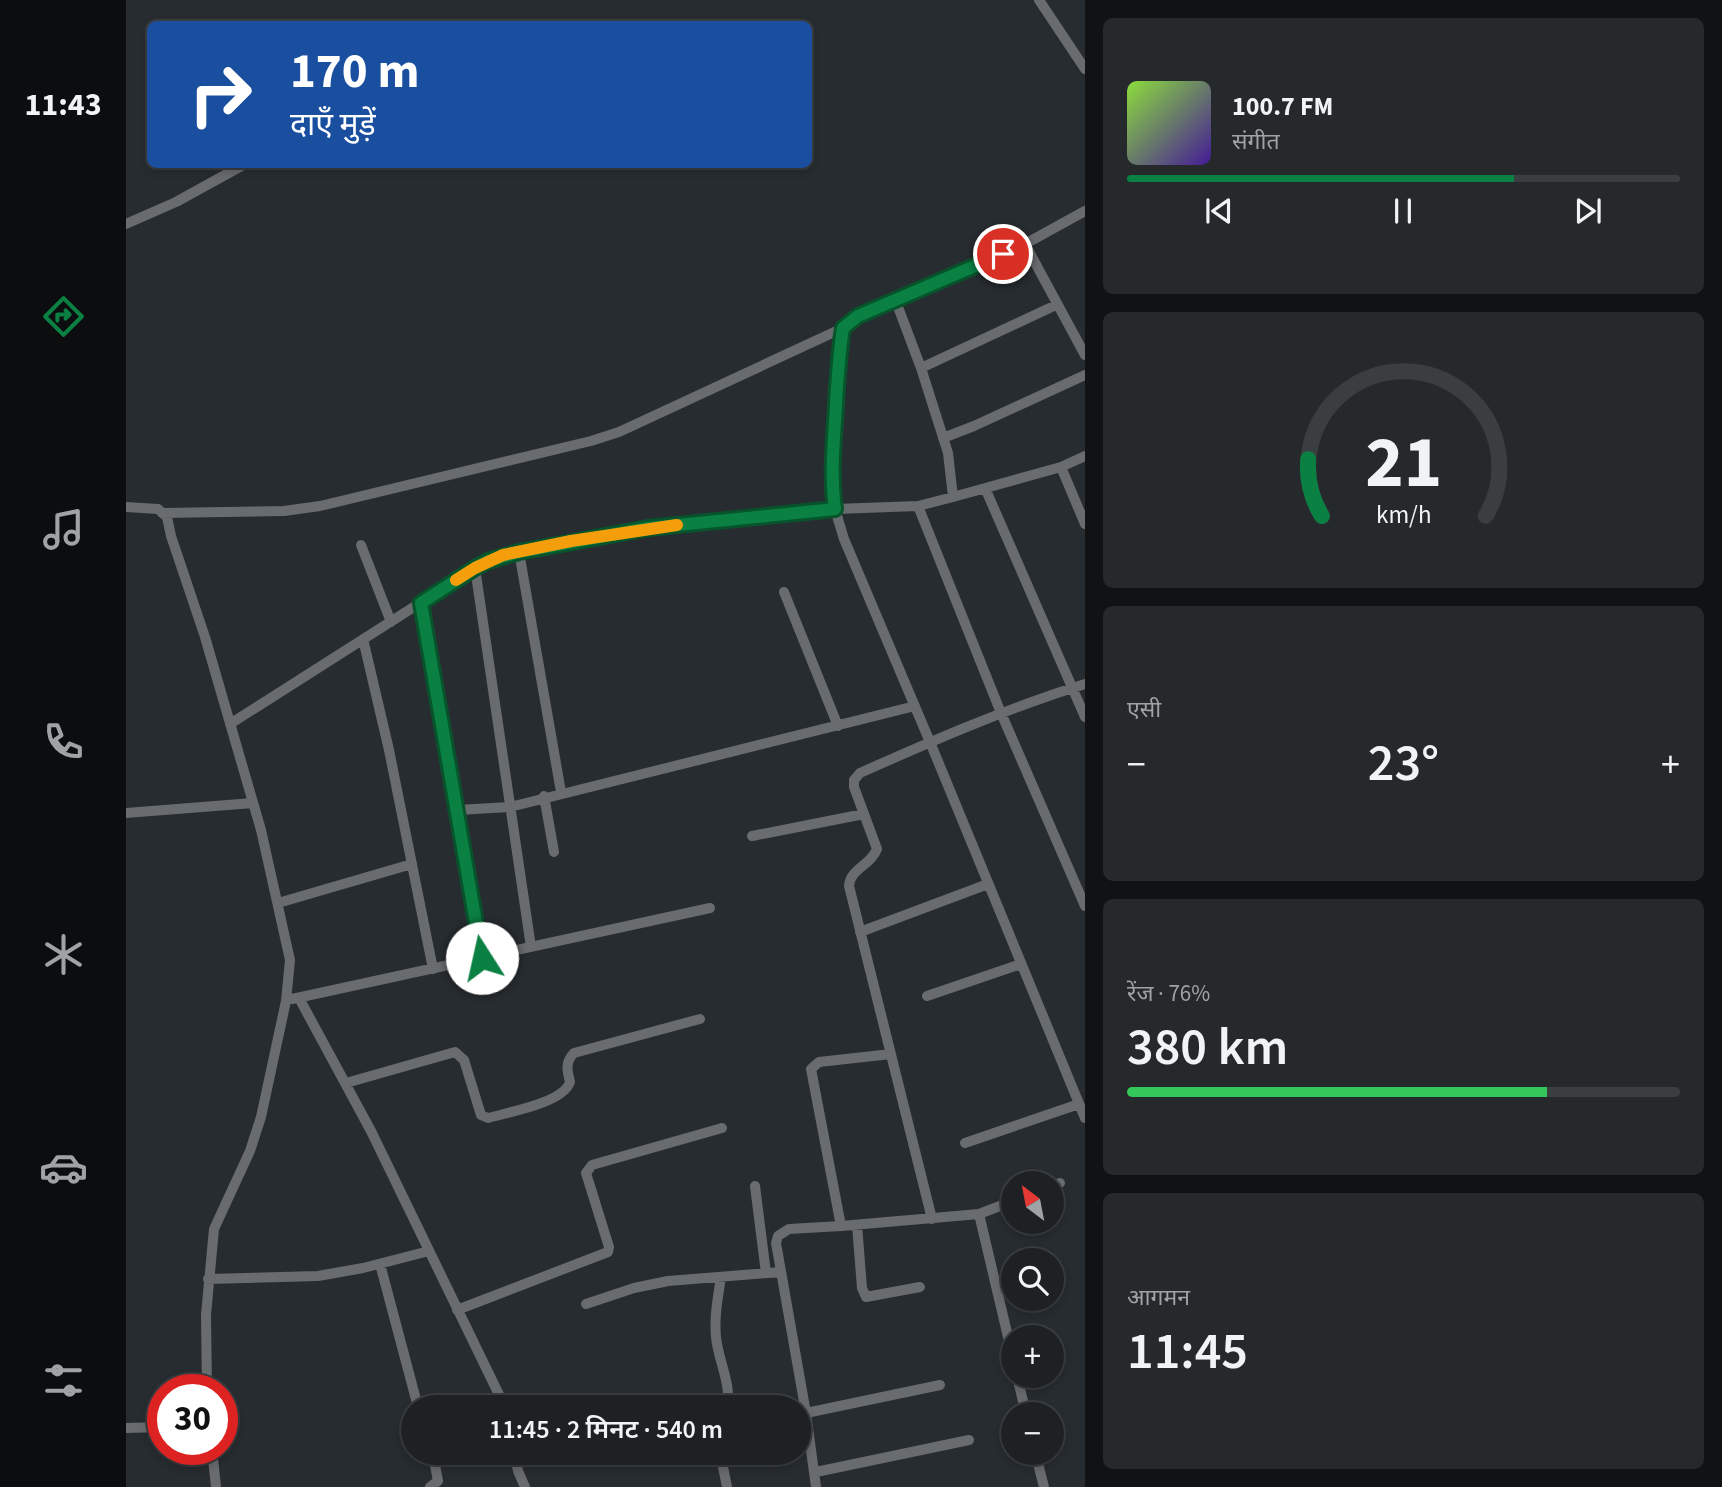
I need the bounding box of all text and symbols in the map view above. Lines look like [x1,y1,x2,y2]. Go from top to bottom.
text: 170 m [290,37,419,107]
icon: right [175,49,266,140]
text: 11:43 [24,82,102,128]
text: 100.7 FM [1232,88,1333,125]
text: दाएँ मुड़ें [290,102,376,148]
text: संगीत [1232,125,1280,158]
icon: previous [1200,192,1238,230]
icon: pause [1384,192,1422,230]
icon: next [1569,192,1607,230]
pin [973,224,1033,284]
icon: arrive [984,235,1022,273]
icon: directions [39,292,88,341]
text: 21 [1365,411,1442,515]
text: km/h [1376,496,1431,532]
icon: music [39,505,88,554]
text: एसी [1127,693,1161,726]
icon: phone [39,717,88,766]
text: 23° [1368,727,1439,801]
text: − [1127,738,1146,792]
text: + [1661,738,1680,792]
position arrow [445,921,519,995]
icon: climate [39,930,88,979]
text: रेंज · 76% [1127,977,1210,1010]
text: 380 km [1127,1011,1288,1085]
icon: car [39,1143,88,1192]
north arrow [1001,1171,1064,1234]
map controls [1001,1171,1064,1465]
button: search [1001,1248,1064,1311]
text: आगमन [1127,1281,1190,1314]
text: 11:45 [1127,1315,1248,1389]
button: + [1001,1325,1064,1388]
icon: filters [39,1356,88,1405]
speed limit sign: 30 [147,1374,238,1465]
button: − [1001,1402,1064,1465]
text: 11:45 · 2 मिनट · 540 m [489,1411,723,1448]

